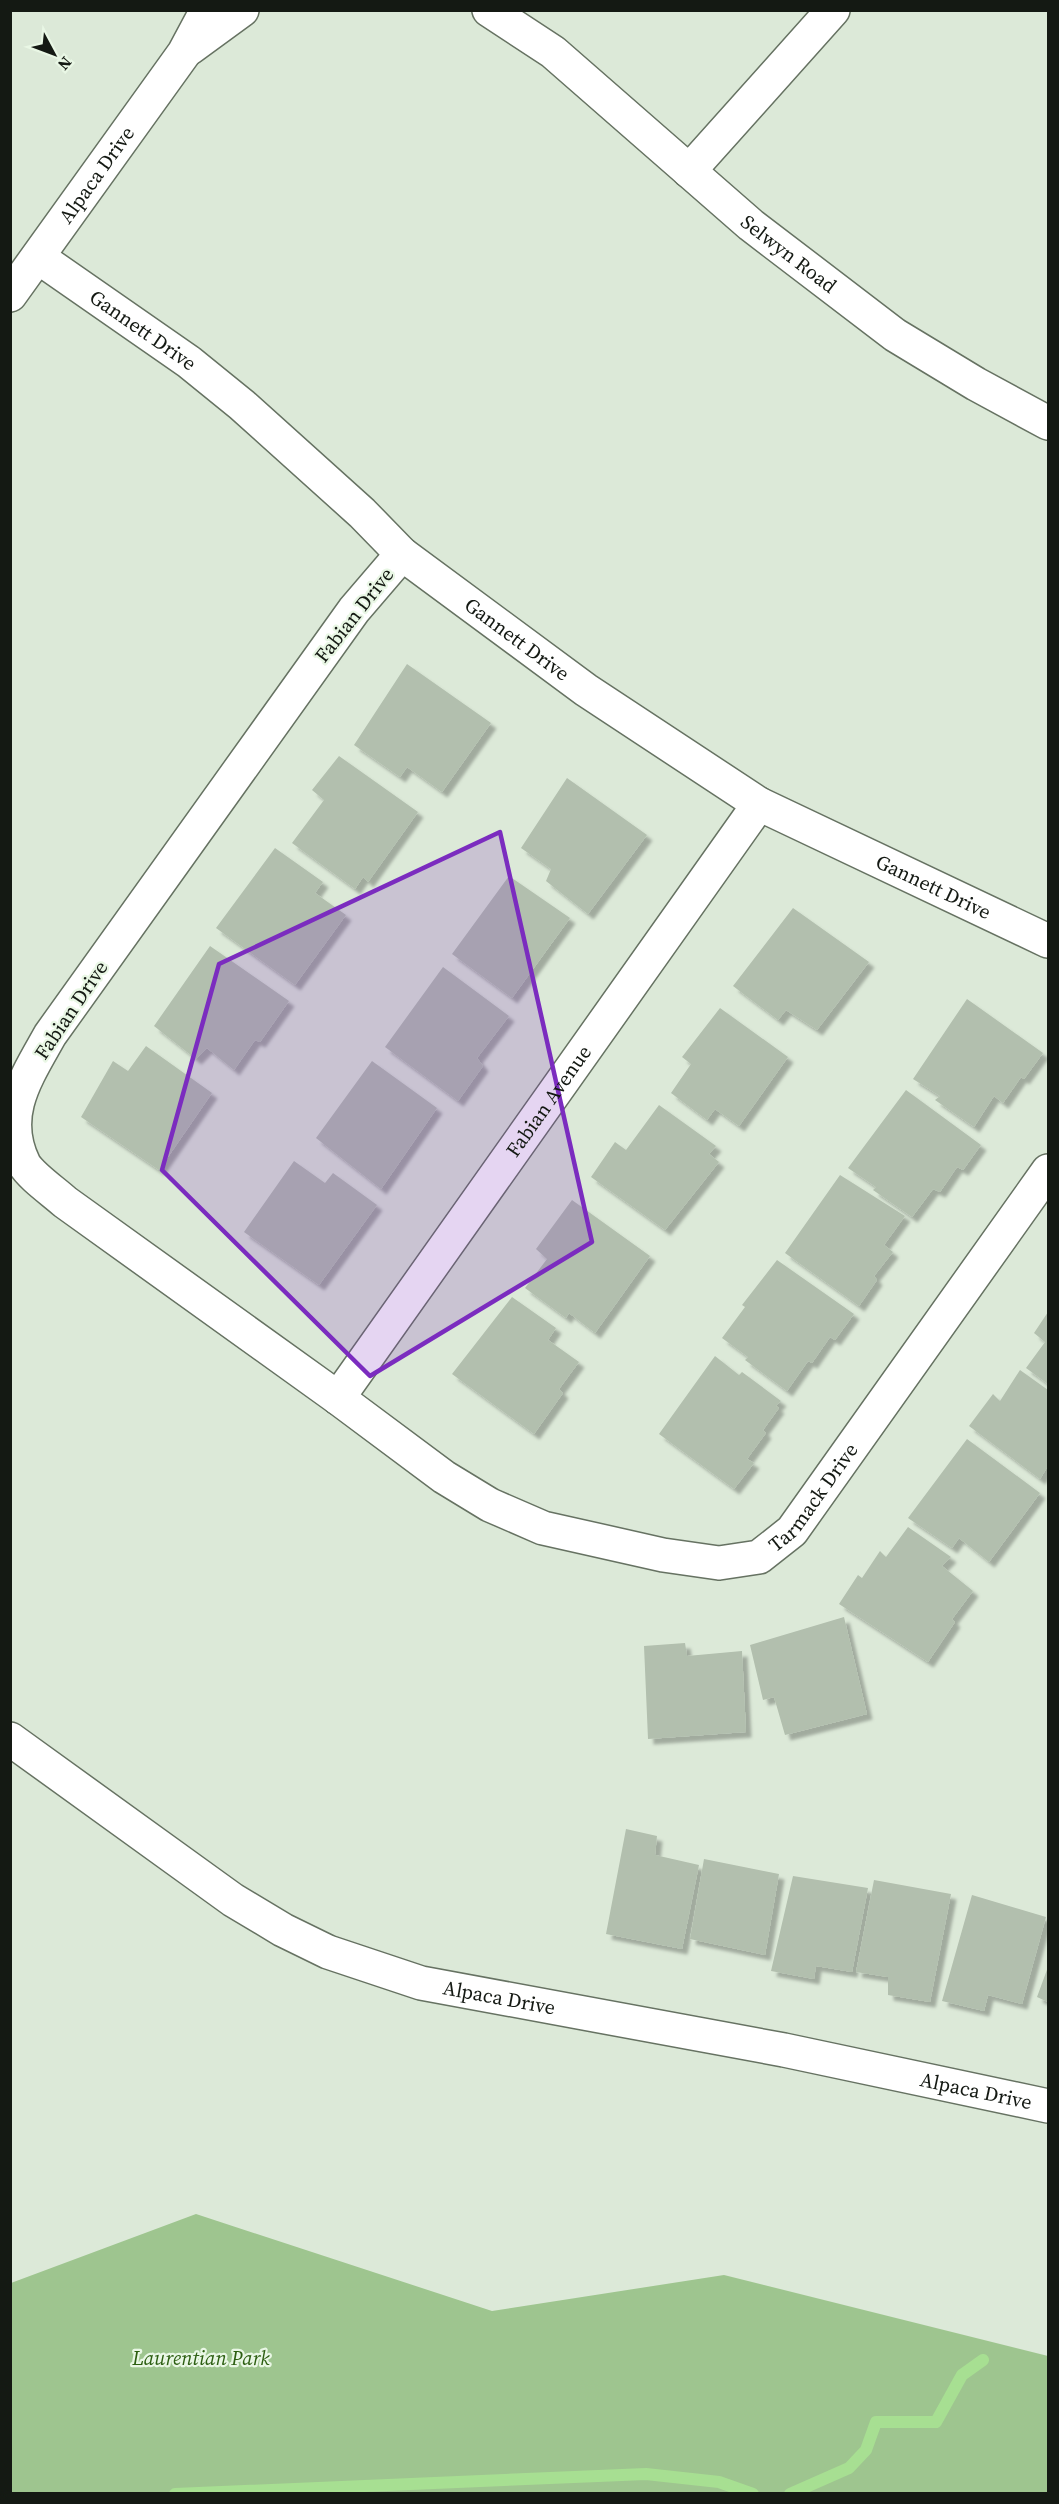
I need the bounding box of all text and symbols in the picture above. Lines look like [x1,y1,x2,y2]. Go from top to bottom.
north arrow [24,24,84,84]
text: N [53,52,77,76]
street label: Alpaca Drive [52,121,141,229]
street label: Selwyn Road [735,208,843,300]
street label: Gannett Drive [84,283,203,377]
street label: Fabian Drive [308,562,400,668]
street label: Gannett Drive [459,591,575,687]
street label: Gannett Drive [871,847,996,926]
street label: Fabian Drive [28,955,114,1065]
street label: Fabian Avenue [499,1039,598,1163]
street label: Tarmack Drive [763,1437,864,1558]
street label: Alpaca Drive [441,1973,558,2022]
street label: Alpaca Drive [918,2065,1035,2116]
park label: Laurentian Park [131,2344,270,2372]

